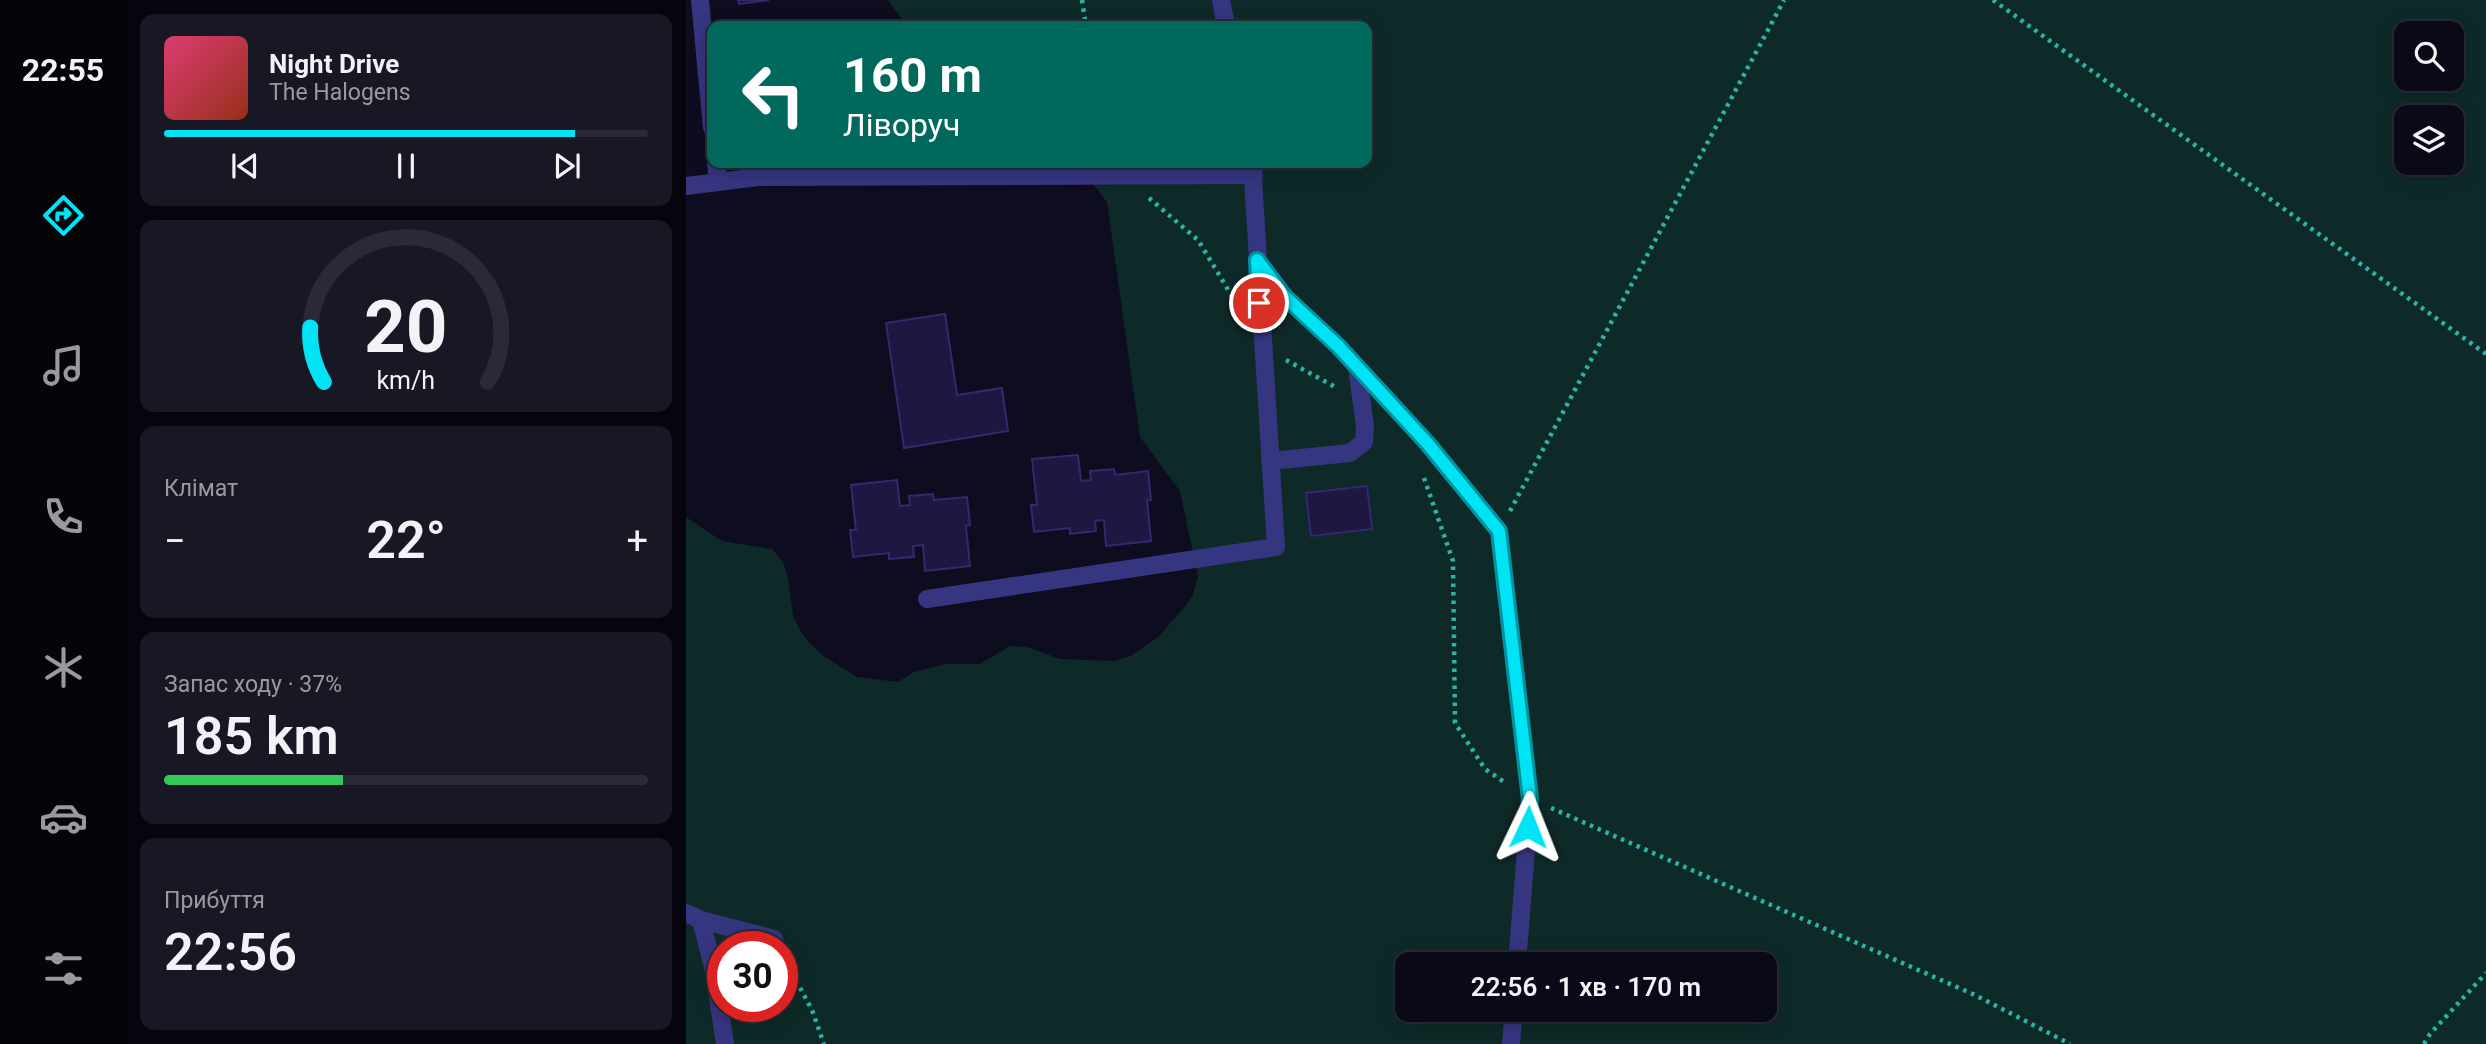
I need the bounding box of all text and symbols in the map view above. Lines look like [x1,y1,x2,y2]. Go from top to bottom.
map controls [2394,21,2464,175]
button: search [2394,21,2464,91]
text: 160 m [843,47,982,104]
text: Night Drive [269,49,399,79]
icon: left [728,49,819,140]
text: 22:55 [22,51,104,89]
text: The Halogens [269,79,411,106]
button: layers [2394,105,2464,175]
text: Ліворуч [843,106,960,144]
icon: previous [226,147,264,185]
icon: pause [387,147,425,185]
icon: next [548,147,586,185]
icon: directions [39,191,88,240]
pin [1229,273,1289,333]
text: 20 [364,284,448,370]
icon: arrive [1240,284,1278,322]
icon: music [39,341,88,390]
text: km/h [377,366,435,395]
text: Клімат [164,475,238,502]
icon: phone [39,492,88,541]
text: 22° [366,510,446,571]
text: − [164,519,186,563]
text: + [626,519,648,563]
icon: climate [39,643,88,692]
text: Запас ходу · 37% [164,671,342,698]
text: 185 km [164,706,339,767]
position arrow [1491,790,1565,864]
icon: car [39,793,88,842]
text: Прибуття [164,887,265,914]
text: 22:56 [164,922,297,983]
speed limit sign: 30 [707,931,798,1022]
icon: filters [39,944,88,993]
text: 22:56 · 1 хв · 170 m [1471,972,1701,1002]

